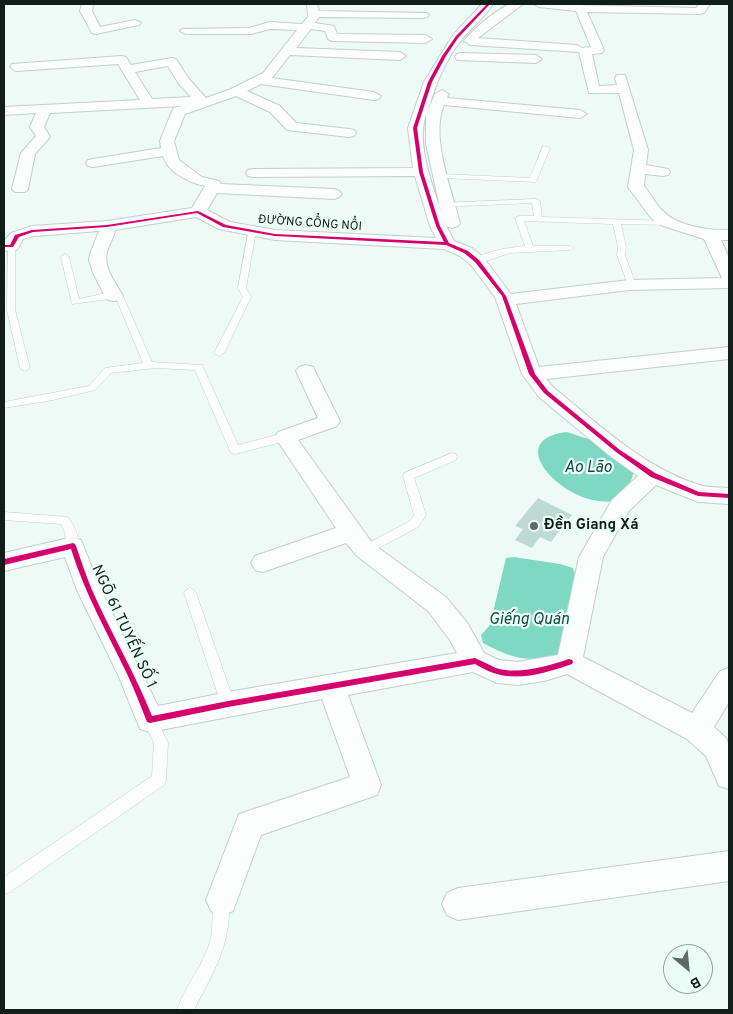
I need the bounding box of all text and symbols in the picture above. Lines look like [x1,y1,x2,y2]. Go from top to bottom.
street label: ĐƯỜNG CỔNG NỔI [258,213,362,235]
water label: Ao Lão [564,459,612,479]
place label: Đền Giang Xá [544,517,638,535]
marker: Đền Giang Xá [528,520,540,532]
street label: NGÕ 61 TUYẾN SỐ 1 [87,562,159,692]
water label: Giếng Quán [489,611,569,631]
north arrow [663,944,713,994]
text: B [687,972,703,992]

